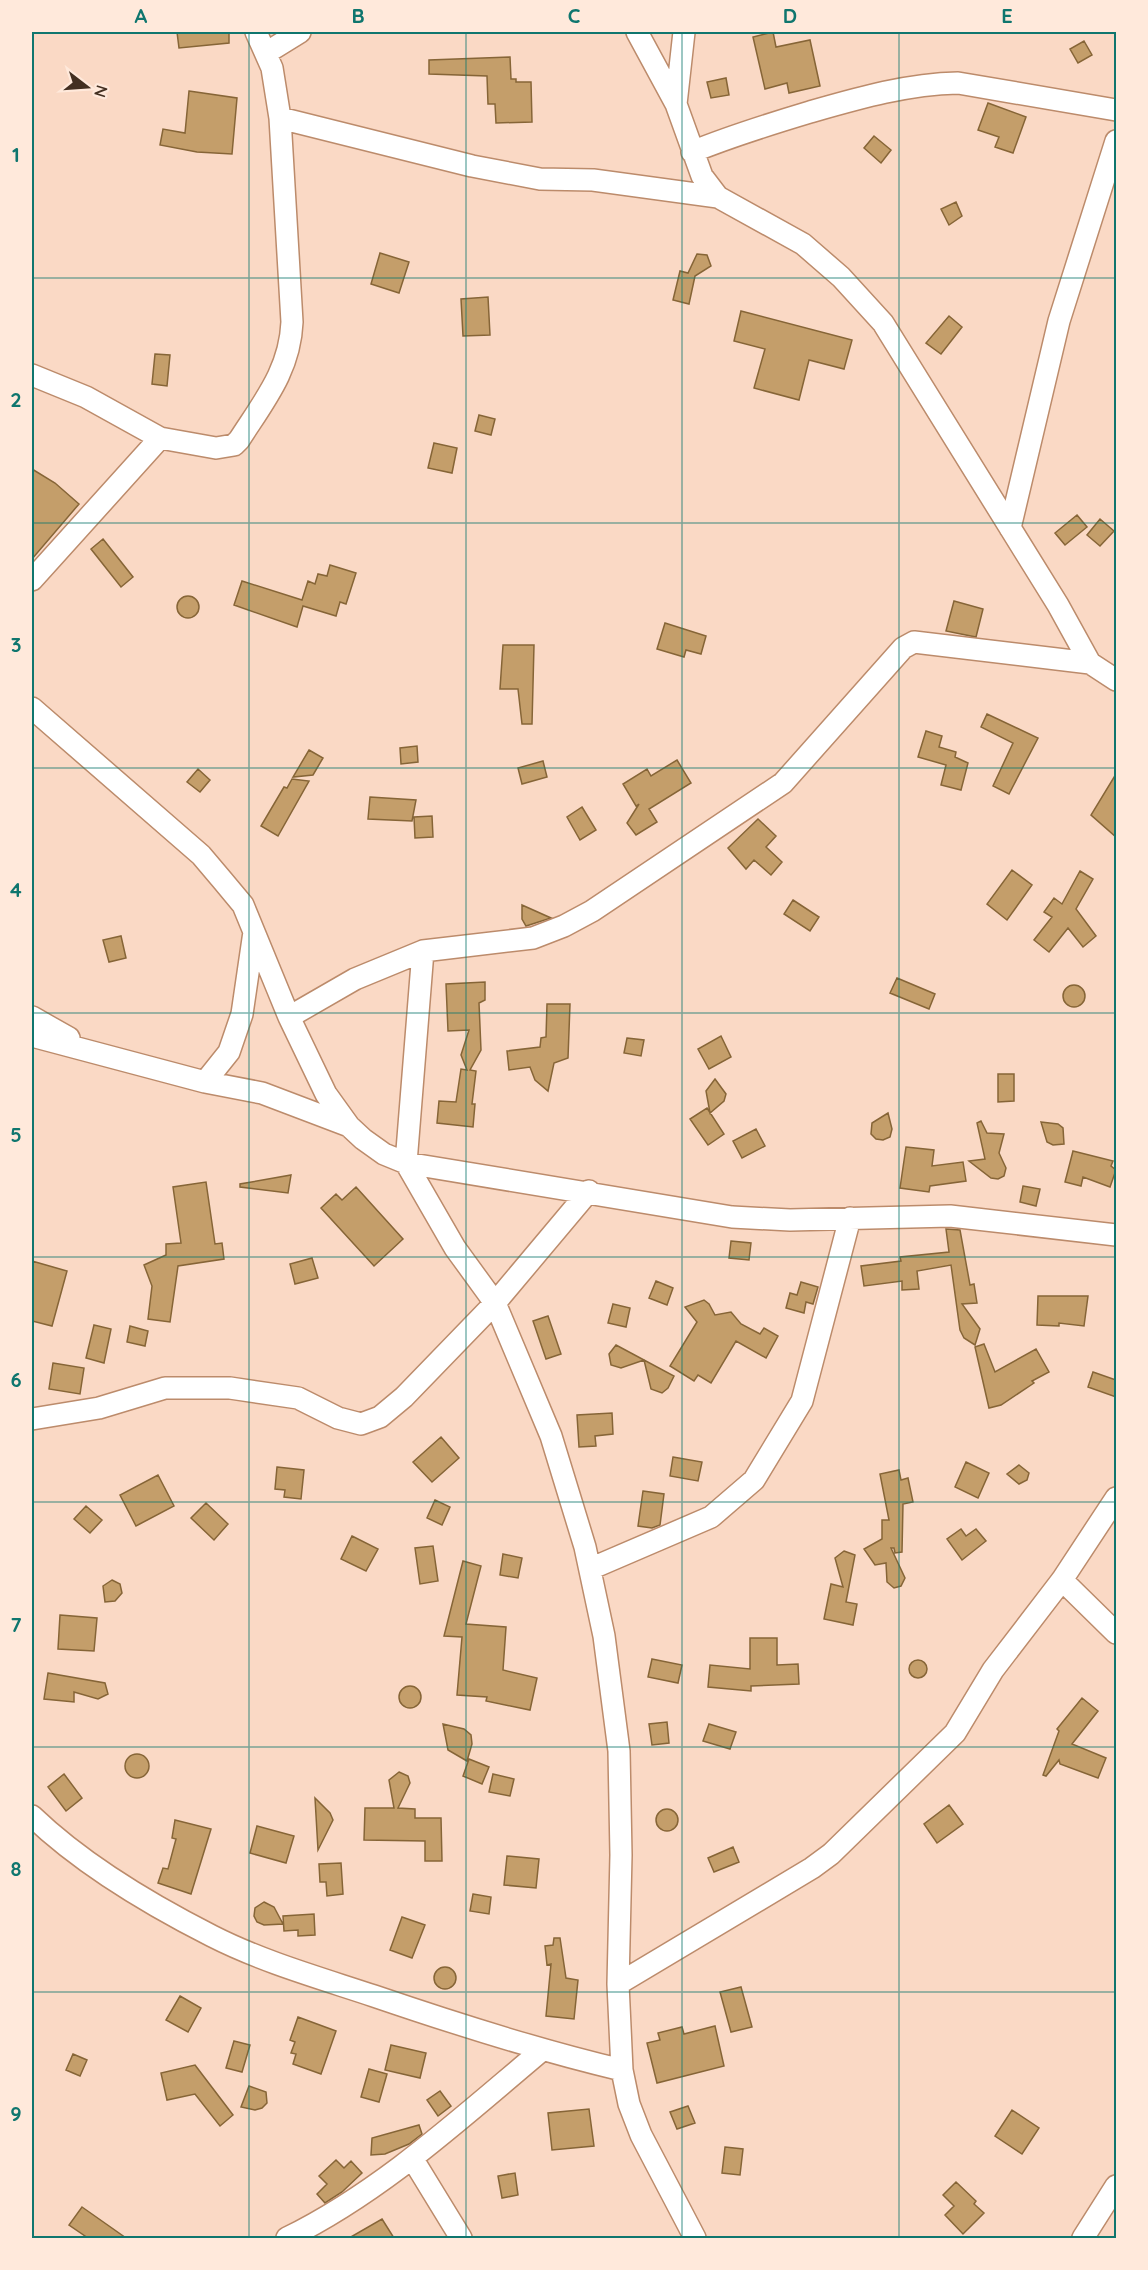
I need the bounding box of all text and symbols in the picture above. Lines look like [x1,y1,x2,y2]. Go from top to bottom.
text: A [135,3,148,28]
text: B [351,3,365,28]
text: C [568,3,581,28]
text: D [783,3,797,28]
text: E [1001,3,1013,28]
north arrow [57,57,117,117]
text: N [90,83,113,100]
text: 1 [12,142,20,167]
text: 2 [10,387,22,412]
text: 3 [11,632,21,657]
text: 4 [10,877,22,902]
text: 5 [10,1122,22,1147]
text: 6 [10,1367,22,1392]
text: 7 [11,1612,22,1637]
text: 8 [11,1856,22,1881]
text: 9 [10,2101,22,2126]

